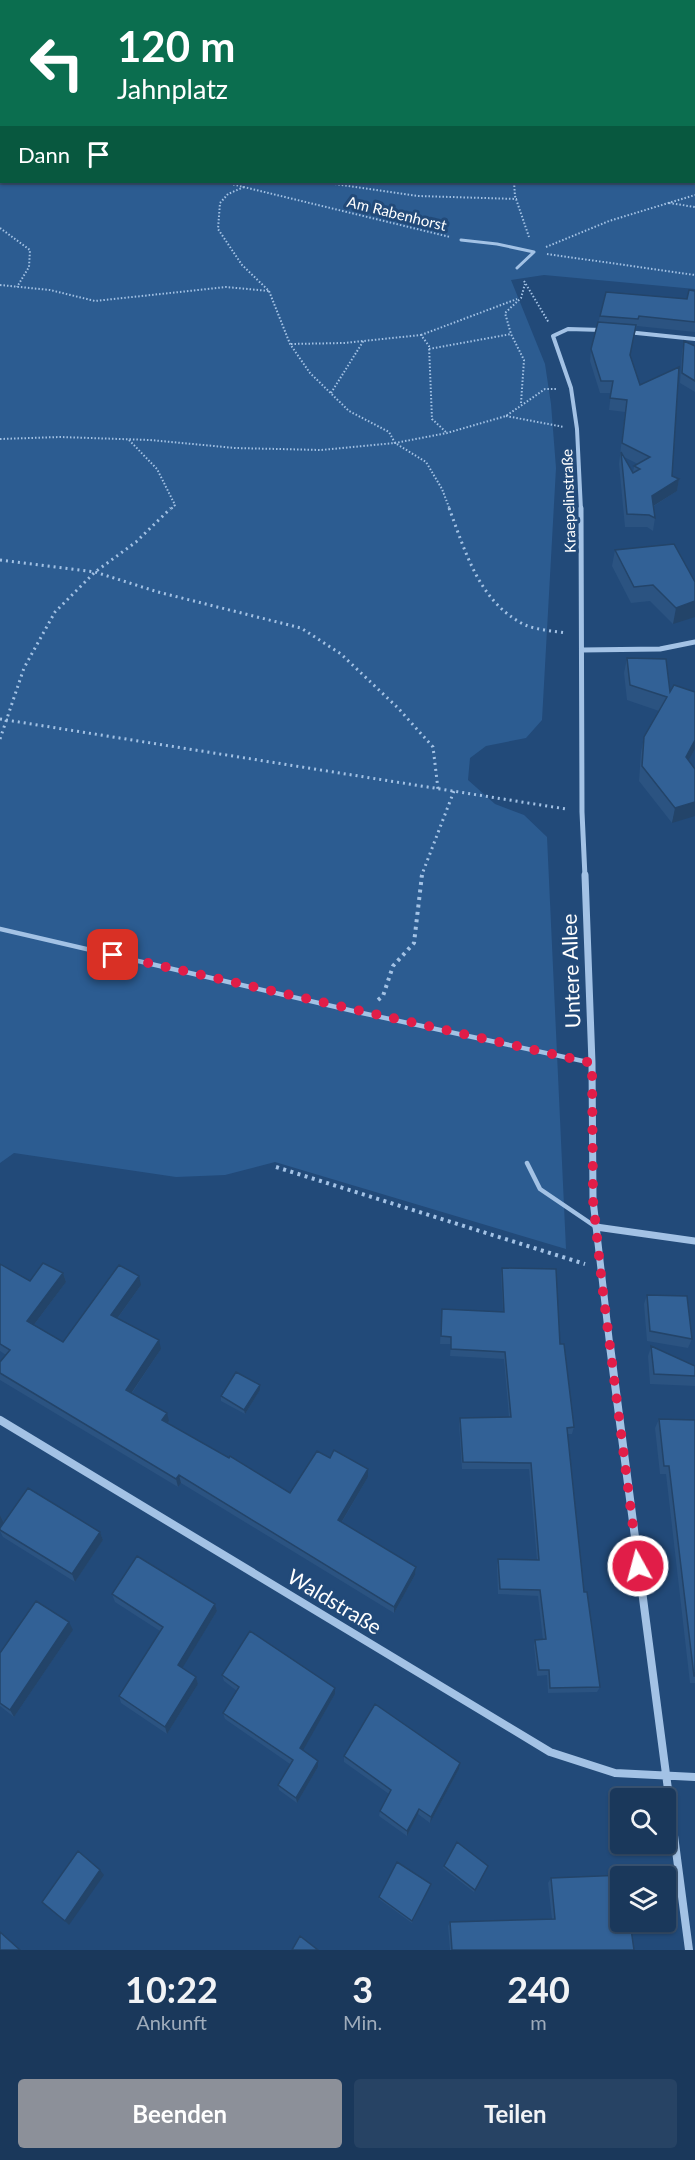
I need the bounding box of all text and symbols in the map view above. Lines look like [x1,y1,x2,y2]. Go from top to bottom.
text: 120 m [117,21,235,71]
icon: left [18,24,96,102]
text: Jahnplatz [117,72,228,105]
icon: arrive [82,138,115,171]
text: Dann [18,141,70,168]
street label: Am Rabenhorst [345,192,449,234]
street label: Kraepelinstraße [557,449,579,553]
street label: Untere Allee [556,913,584,1029]
pin [87,929,138,980]
icon: arrive [96,938,129,971]
position arrow [606,1534,670,1598]
street label: Waldstraße [283,1563,387,1639]
map controls [610,1788,676,1932]
button: search [610,1788,676,1854]
button: layers [610,1866,676,1932]
text: 10:22 [125,1967,218,2011]
text: 3 [352,1967,373,2011]
text: 240 [507,1967,570,2011]
text: Ankunft [136,2010,207,2034]
text: Min. [343,2010,382,2034]
text: m [530,2010,547,2034]
button: Beenden [18,2079,342,2148]
button: Teilen [354,2079,677,2148]

